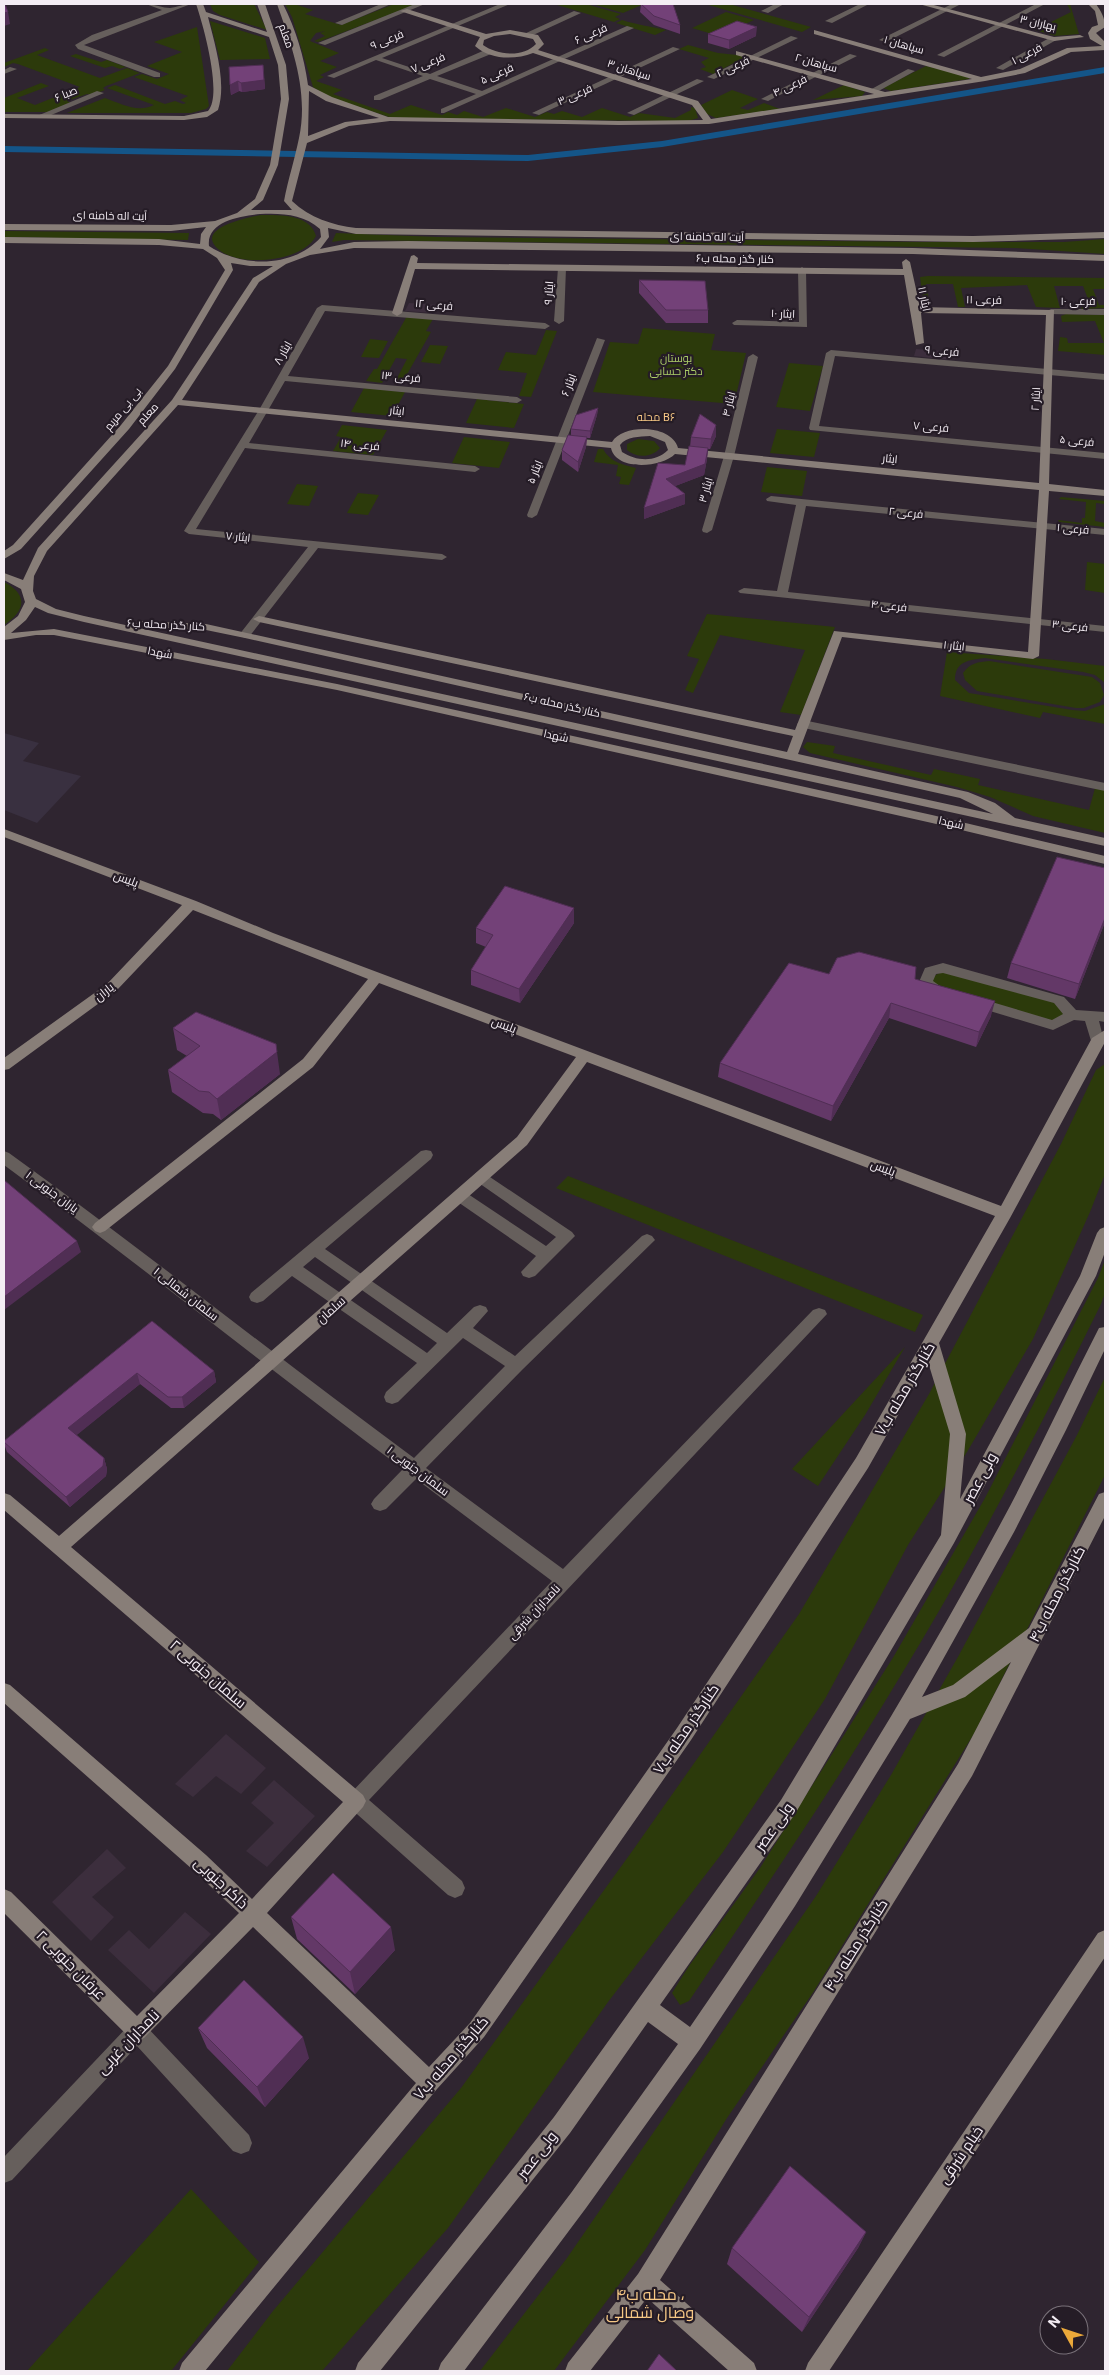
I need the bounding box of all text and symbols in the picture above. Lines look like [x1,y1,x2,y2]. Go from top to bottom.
street label: بهاران ۳ [1019,13,1057,33]
street label: فرعی ۶ [573,21,609,47]
street label: معلم [275,22,296,50]
street label: فرعی ۹ [368,27,406,53]
street label: سپاهان ۱ [882,33,926,57]
street label: فرعی ۱ [1010,41,1044,67]
street label: فرعی ۷ [409,50,447,76]
street label: سپاهان ۲ [793,51,839,75]
street label: فرعی ۲ [714,54,752,80]
street label: سپاهان ۳ [606,57,652,83]
street label: فرعی ۵ [478,61,516,87]
street label: فرعی ۴ [771,72,809,100]
street label: فرعی ۳ [556,82,594,108]
street label: صبا ۶ [53,84,79,104]
street label: آیت اله خامنه ای [73,209,147,223]
street label: آیت اله خامنه ای [670,230,744,244]
street label: کنار گذر محله ب۶ [696,252,774,266]
street label: ایثار ۹ [542,281,556,305]
street label: ایثار ۱۱ [915,286,933,312]
street label: فرعی ۱۱ [966,293,1002,307]
street label: فرعی ۱۰ [1060,295,1096,308]
street label: فرعی ۱۲ [414,297,454,313]
street label: ایثار ۱۰ [771,307,795,321]
street label: ایثار ۸ [271,339,295,367]
street label: فرعی ۹ [924,343,960,359]
park label: بوستان دکتر حسابی [650,352,702,378]
street label: فرعی ۱۳ [381,369,421,385]
street label: ایثار ۶ [559,372,579,398]
street label: بی بی مریم [102,385,145,434]
street label: ایثار ۲ [1029,387,1043,411]
street label: ایثار ۴ [720,390,738,418]
street label: معلم [135,400,162,428]
street label: ایثار [388,404,405,418]
district label: محله B۶ [637,411,675,424]
street label: فرعی ۷ [913,419,949,435]
street label: فرعی ۵ [1059,433,1095,449]
street label: فرعی ۱۴ [340,436,380,454]
street label: ایثار [881,452,898,466]
street label: ایثار ۵ [524,458,546,486]
street label: ایثار ۳ [696,476,716,504]
street label: فرعی ۲ [888,505,924,521]
street label: فرعی ۱ [1056,521,1090,537]
street label: ایثار ۷ [225,529,251,545]
street label: فرعی ۴ [870,598,908,614]
street label: کنار گذر محله ب۶ [127,616,205,634]
street label: فرعی ۳ [1051,618,1089,634]
street label: ایثار ۱ [943,638,965,654]
street label: شهدا [146,644,174,662]
street label: کنار گذر محله ب۶ [523,690,602,720]
street label: شهدا [542,727,570,745]
street label: شهدا [937,814,965,832]
street label: پلیس [111,868,141,892]
street label: یاران [91,979,117,1004]
street label: پلیس [489,1014,519,1038]
street label: پلیس [868,1157,898,1181]
street label: یاران جنوبی ۱ [23,1168,82,1216]
street label: سلمان شمالی ۱ [151,1264,221,1324]
street label: سلمان [314,1294,348,1326]
street label: کنارگذر محله ب۷ [871,1339,939,1439]
street label: سلمان جنوبی ۱ [384,1443,452,1499]
street label: ولی عصر [959,1450,1002,1508]
street label: کنارگذر محله ب۴ [1025,1543,1089,1645]
street label: نامداران شرقی [505,1582,563,1642]
street label: سلمان جنوبی ۲ [165,1636,250,1713]
street label: کنارگذر محله ب۷ [649,1680,723,1778]
street label: ولی عصر [750,1799,798,1856]
street label: ذاکر جنوبی [189,1853,252,1913]
street label: کنارگذر محله ب۴ [820,1896,892,1994]
street label: عرفان جنوبی ۲ [32,1926,110,2004]
street label: نامداران غربی [93,2006,164,2079]
street label: کنارگذر محله ب۷ [410,2013,492,2103]
street label: خیام شرقی [935,2122,988,2188]
street label: ولی عصر [512,2128,562,2184]
district label: محله ب۴ ، وصال شمالی [606,2285,694,2323]
north arrow [1039,2305,1089,2355]
text: N [1045,2313,1063,2331]

